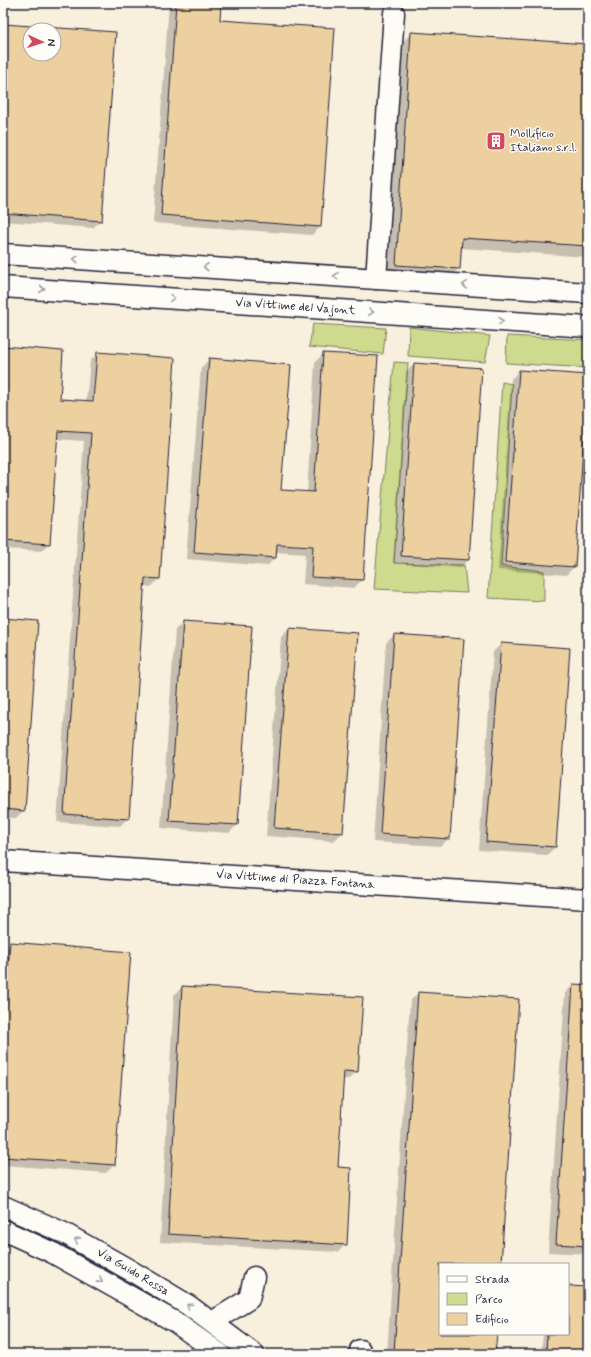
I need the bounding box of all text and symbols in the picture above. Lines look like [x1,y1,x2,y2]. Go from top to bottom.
north arrow [22,22,62,62]
text: N [44,38,58,46]
place label: Mollificio Italiano s.r.l. [510,126,577,156]
building icon: Mollificio Italiano s.r.l. [485,130,507,152]
one-way arrow [73,254,79,263]
one-way arrow [203,263,209,272]
one-way arrow [333,272,339,281]
one-way arrow [462,280,468,289]
one-way arrow [39,285,45,294]
one-way arrow [169,294,175,303]
street label: Via Vittime del Vajont [235,295,356,319]
one-way arrow [368,307,374,316]
one-way arrow [498,316,504,325]
street label: Via Vittime di Piazza Fontana [216,867,376,893]
one-way arrow [74,1238,81,1245]
street label: Via Guido Rossa [94,1245,172,1300]
legend [439,1263,569,1335]
text: Strada [475,1272,509,1288]
one-way arrow [96,1275,103,1282]
text: Parco [475,1292,503,1308]
one-way arrow [186,1303,193,1311]
text: Edificio [475,1312,509,1328]

